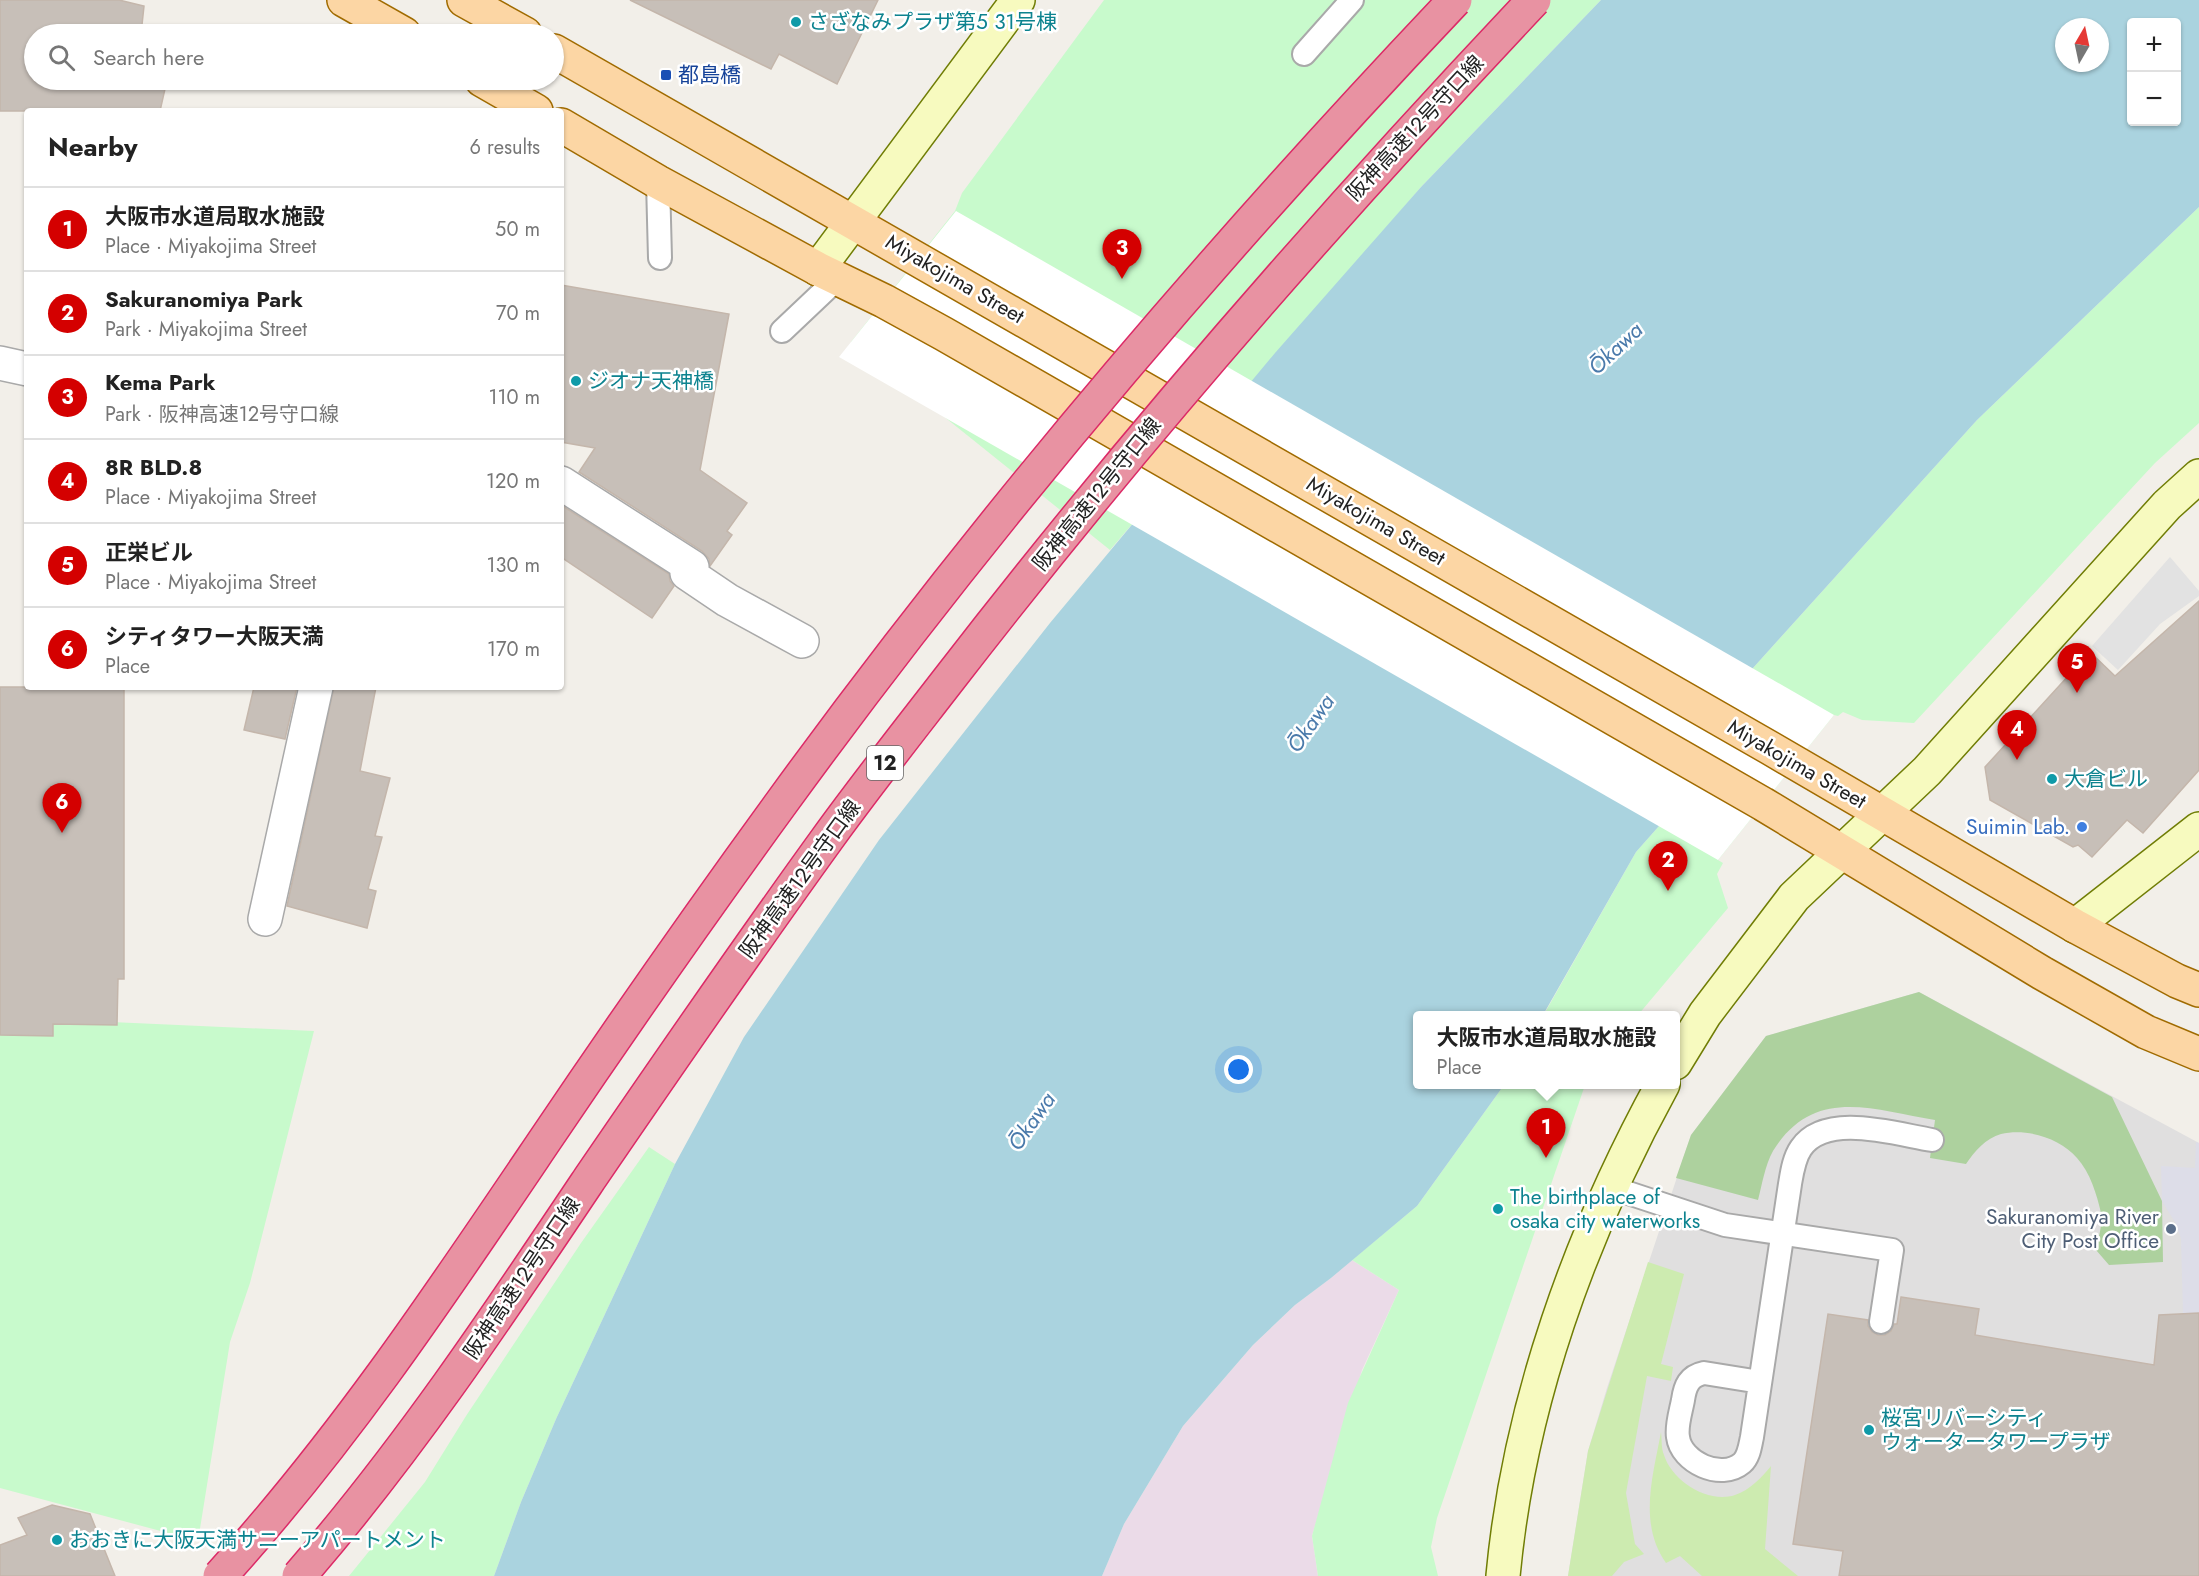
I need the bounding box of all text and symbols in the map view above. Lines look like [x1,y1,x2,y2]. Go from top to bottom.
place label: さざなみプラザ第5 31号棟 [808,7,1057,37]
marker: さざなみプラザ第5 31号棟 [789,15,803,29]
north arrow [2055,18,2109,72]
map controls [2127,18,2181,126]
button: + [2127,18,2181,72]
search box [24,24,564,90]
icon: search [45,41,78,74]
text: Search here [93,41,204,73]
street label: 阪神高速12号守口線 [1339,49,1491,207]
place label: 都島橋 [678,60,741,90]
marker: 都島橋 [659,68,673,82]
button: − [2127,72,2181,126]
text: Nearby [48,128,137,166]
text: 6 results [470,133,540,162]
text: 大阪市水道局取水施設 [105,200,325,232]
text: 1 [62,215,73,244]
text: 50 m [495,215,540,244]
street label: Miyakojima Street [880,227,1030,331]
pin: 3 [1102,230,1142,279]
text: Place · Miyakojima Street [105,232,316,261]
text: Sakuranomiya Park [105,283,303,315]
text: 2 [61,299,74,328]
text: 70 m [496,299,540,328]
water label: Ōkawa [1580,314,1650,382]
text: Park · Miyakojima Street [105,315,307,344]
text: Kema Park [105,366,215,398]
place label: ジオナ天神橋 [588,366,714,396]
marker: ジオナ天神橋 [569,374,583,388]
text: 3 [61,383,74,412]
text: 110 m [488,383,540,412]
text: Park · 阪神高速12号守口線 [105,400,339,429]
street label: 阪神高速12号守口線 [1026,411,1168,577]
text: 8R BLD.8 [105,451,202,483]
text: 4 [61,467,74,496]
text: 120 m [486,467,540,496]
street label: Miyakojima Street [1301,469,1451,573]
text: Place · Miyakojima Street [105,483,316,512]
text: 正栄ビル [105,536,193,568]
text: 5 [61,551,74,580]
text: 130 m [486,551,540,580]
text: Place · Miyakojima Street [105,568,316,597]
text: シティタワー大阪天満 [105,620,324,652]
text: 6 [61,635,74,664]
text: 170 m [487,635,540,664]
pin: 5 [2058,644,2096,693]
text: Place [105,652,150,681]
water label: Ōkawa [1278,687,1342,759]
pin: 4 [1998,710,2036,760]
street label: Miyakojima Street [1722,712,1872,816]
road number: 12 [867,746,903,780]
place label: 大倉ビル [2064,764,2148,794]
marker: 大倉ビル [2045,772,2059,786]
pin: 6 [42,784,82,833]
street label: 阪神高速12号守口線 [732,794,868,964]
place label: Suimin Lab. [1966,812,2070,842]
marker: Suimin Lab. [2075,820,2089,834]
pin: 2 [1648,842,1688,891]
popup [1413,1011,1680,1089]
text: 大阪市水道局取水施設 [1436,1021,1657,1053]
text: Place [1436,1053,1482,1082]
your location [1224,1055,1253,1084]
water label: Ōkawa [999,1085,1063,1157]
pin: 1 [1526,1108,1566,1158]
place label: The birthplace of osaka city waterworks [1510,1182,1700,1236]
street label: 阪神高速12号守口線 [457,1191,587,1365]
marker: The birthplace of osaka city waterworks [1491,1202,1505,1216]
place label: Sakuranomiya River City Post Office [1986,1202,2160,1256]
marker: Sakuranomiya River City Post Office [2164,1222,2178,1236]
place label: 桜宮リバーシティ ウォータータワープラザ [1881,1403,2111,1457]
marker: 桜宮リバーシティ ウォータータワープラザ [1862,1423,1876,1437]
place label: おおきに大阪天満サニーアパートメント [69,1525,446,1555]
marker: おおきに大阪天満サニーアパートメント [50,1533,64,1547]

